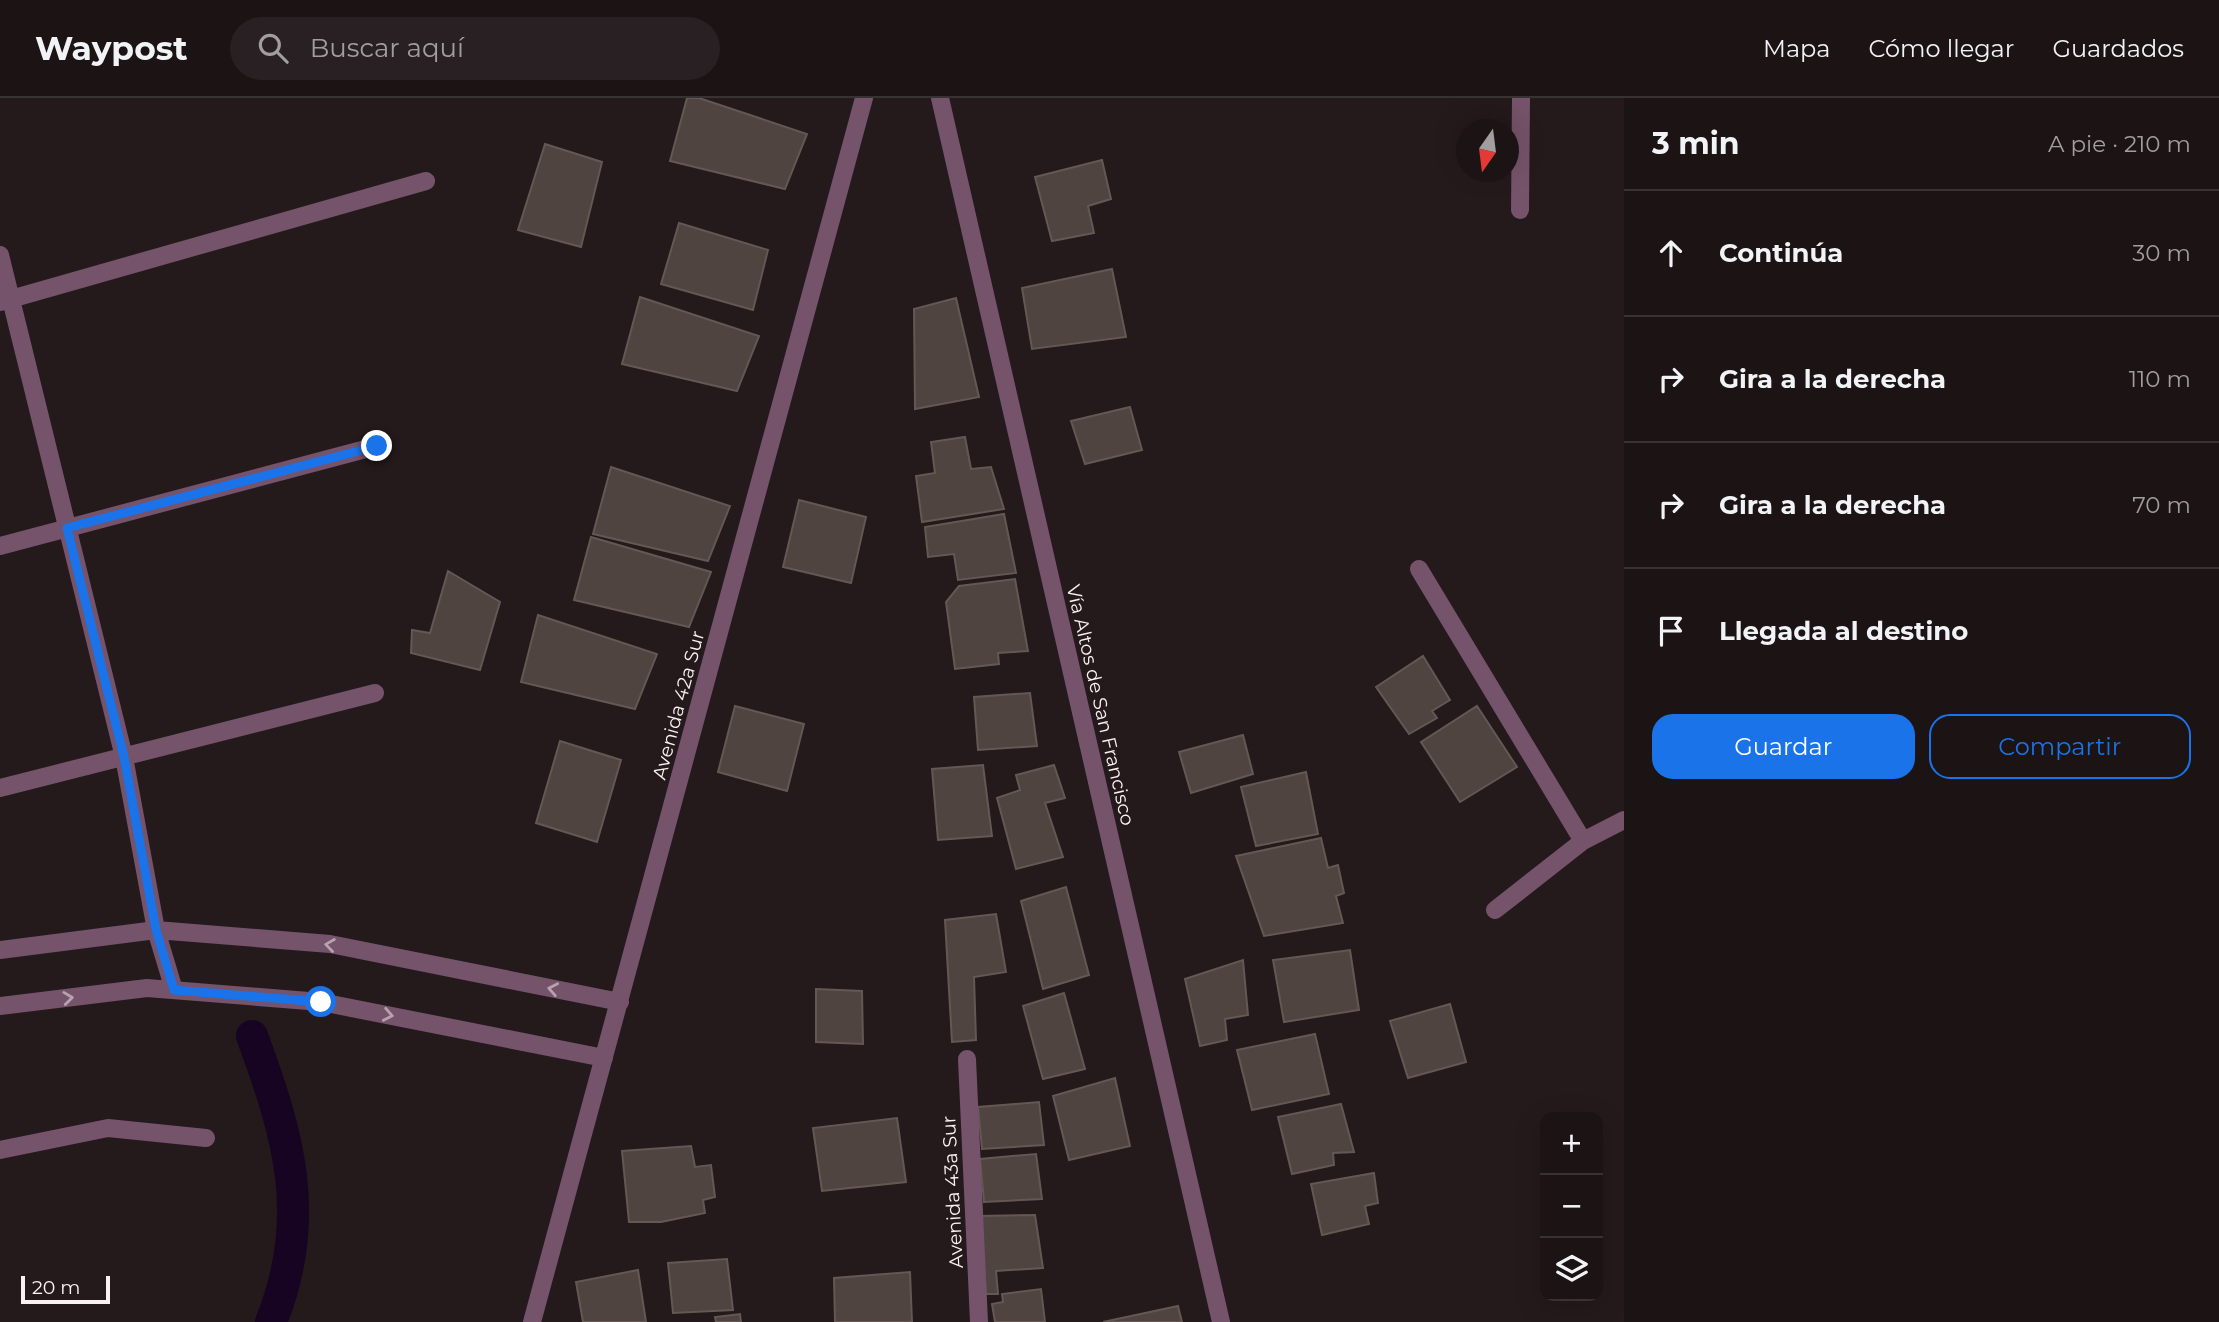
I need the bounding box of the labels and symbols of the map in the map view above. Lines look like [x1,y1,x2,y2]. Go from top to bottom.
north arrow [1456,119,1519,182]
route end [361,430,392,461]
street label: Vía Altos de San Francisco [1062,582,1139,828]
street label: Avenida 42a Sur [648,628,709,782]
one-way arrow [324,937,336,952]
one-way arrow [547,982,559,997]
route start [305,986,336,1017]
one-way arrow [62,990,74,1005]
one-way arrow [382,1007,394,1022]
street label: Avenida 43a Sur [937,1115,968,1269]
scale bar [21,1273,110,1305]

